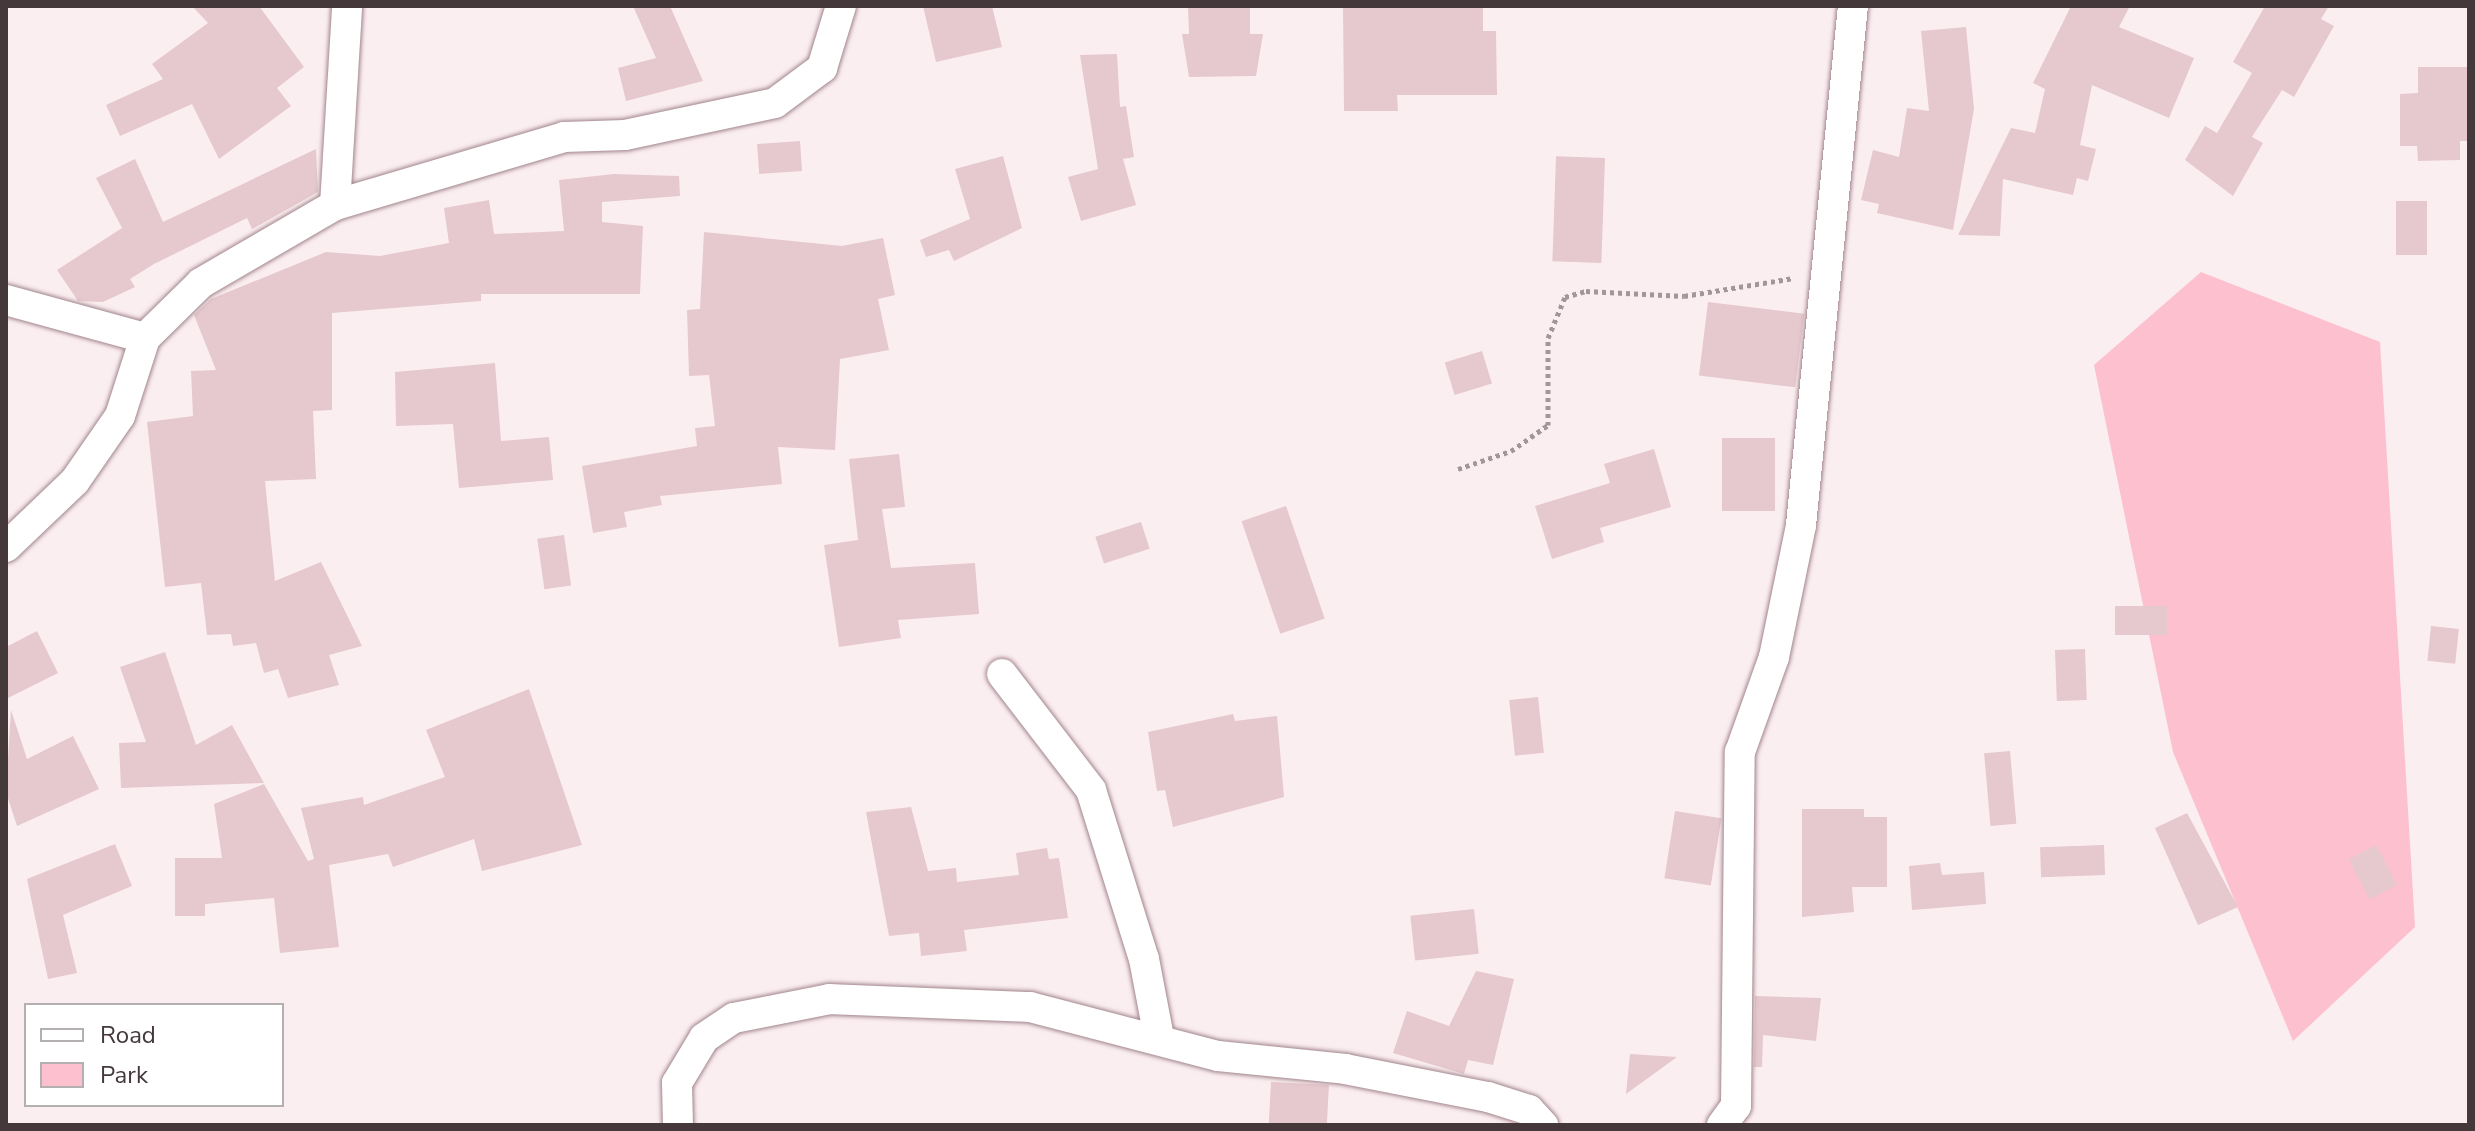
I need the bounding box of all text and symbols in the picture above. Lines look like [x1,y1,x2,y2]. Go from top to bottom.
legend [24,1003,284,1107]
text: Road [100,1019,156,1051]
text: Park [100,1059,148,1091]

